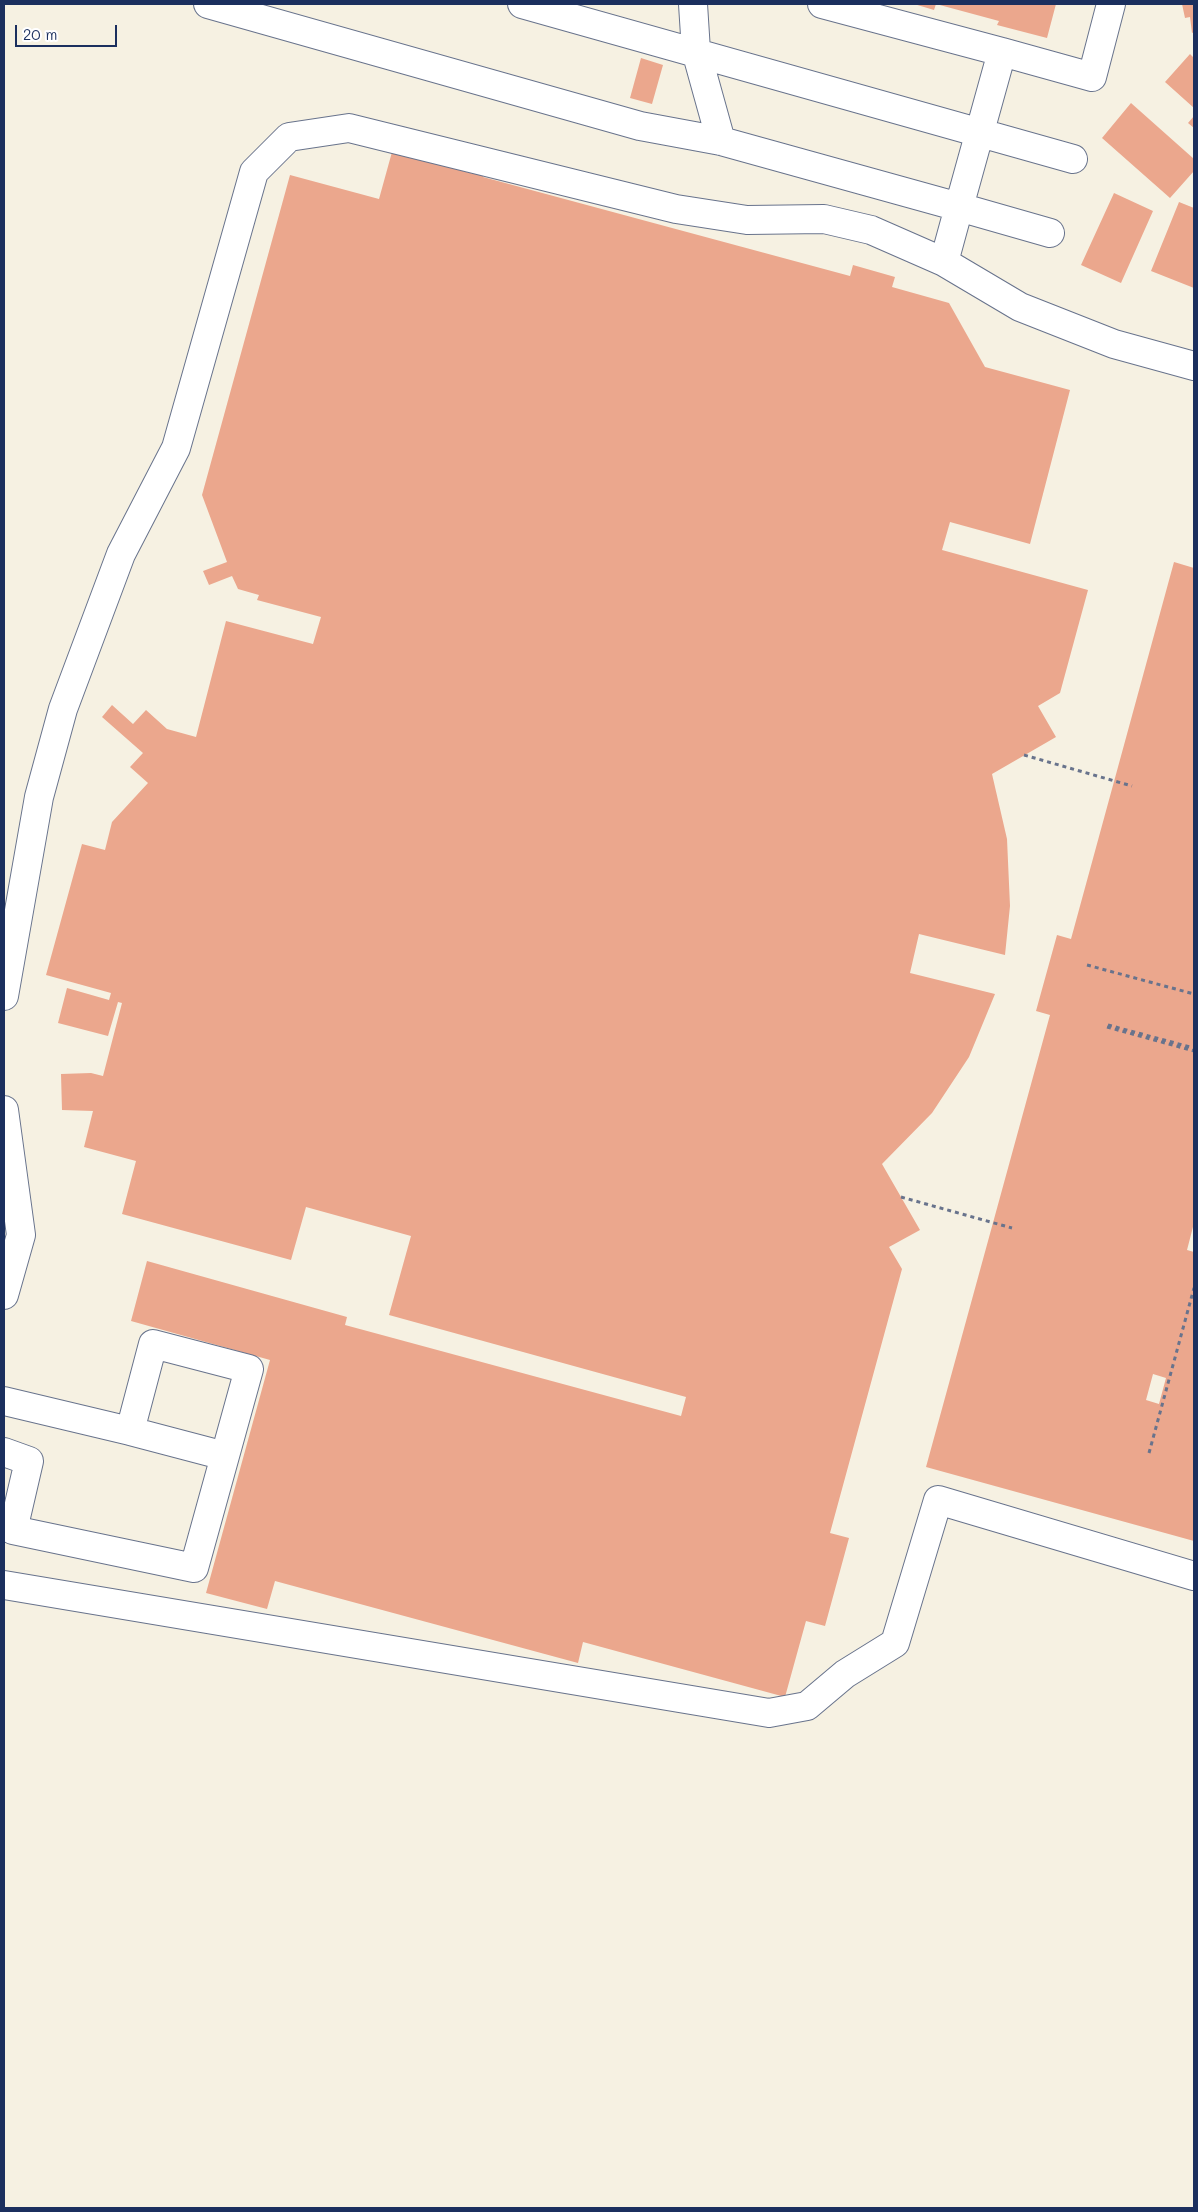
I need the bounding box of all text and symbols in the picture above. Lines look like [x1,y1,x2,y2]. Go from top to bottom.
scale bar [18,15,120,47]
text: 20 m [23,24,57,44]

